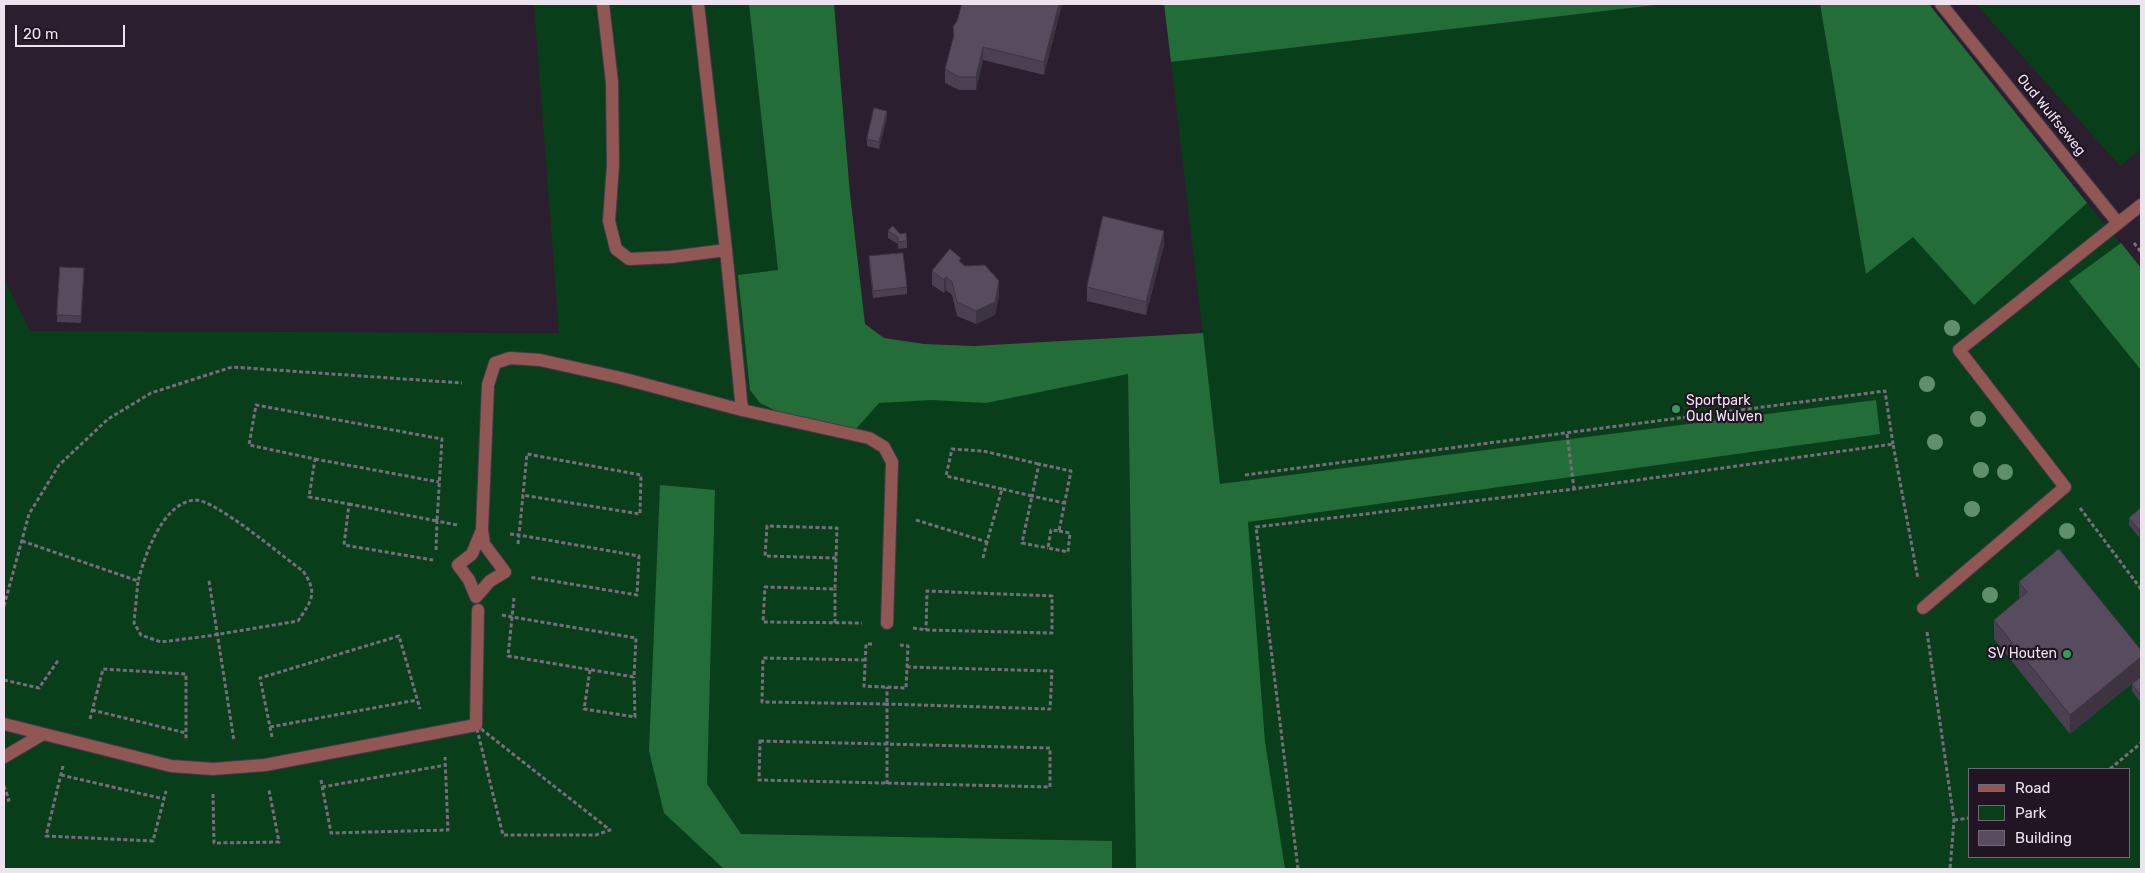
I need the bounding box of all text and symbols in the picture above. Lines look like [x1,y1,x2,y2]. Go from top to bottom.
scale bar [18,15,128,47]
text: 20 m [23,25,58,43]
street label: Oud Wulfseweg [2013,71,2089,159]
place label: Sportpark Oud Wulven [1686,393,1762,426]
marker: Sportpark Oud Wulven [1670,403,1682,415]
place label: SV Houten [1988,646,2057,662]
marker: SV Houten [2061,648,2073,660]
legend [1968,768,2130,858]
text: Road [2015,779,2051,797]
text: Park [2015,804,2046,822]
text: Building [2015,829,2072,847]

